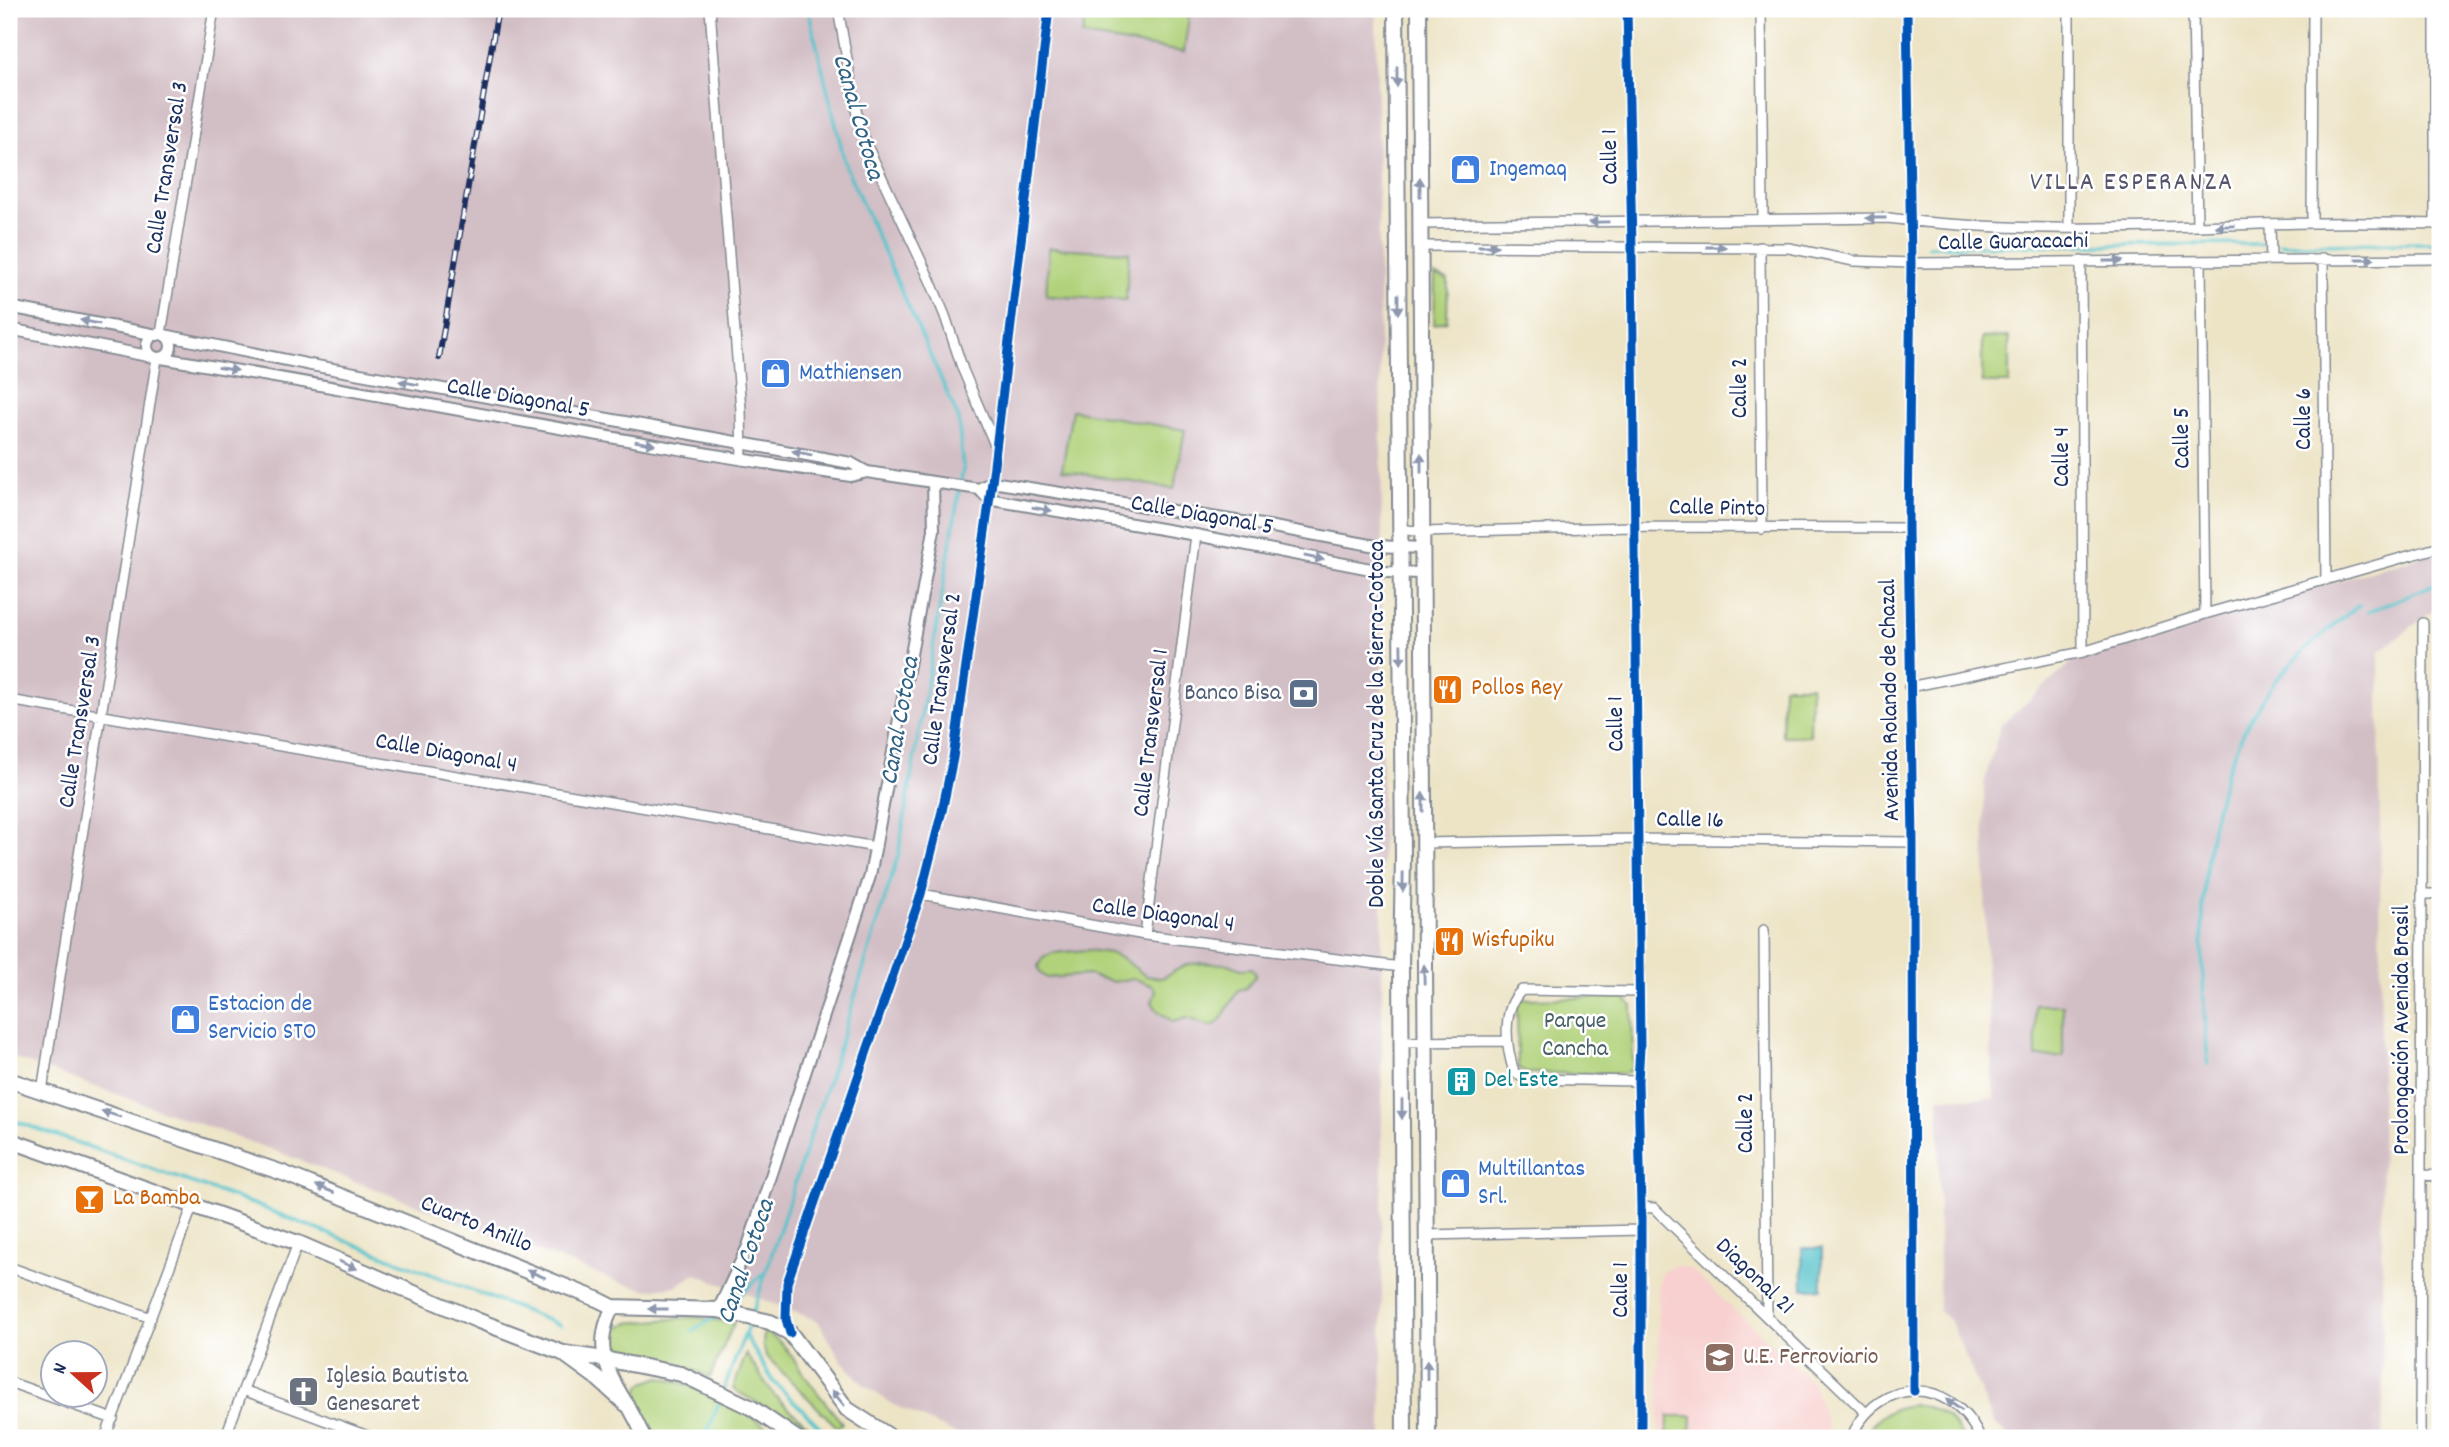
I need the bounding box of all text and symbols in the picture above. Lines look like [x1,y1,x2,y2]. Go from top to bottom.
water label: Canal Cotoca [821,50,893,186]
one-way arrow [1391,66,1403,88]
street label: Calle Transversal 3 [138,79,198,257]
street label: Calle 1 [1594,129,1628,185]
shop icon: Ingemaq [1449,153,1483,187]
place label: Ingemaq [1489,153,1567,187]
district label: VILLA ESPERANZA [2030,165,2234,202]
one-way arrow [1414,176,1426,198]
one-way arrow [1864,212,1886,224]
one-way arrow [1588,216,1610,228]
one-way arrow [2214,220,2236,231]
street label: Calle Guaracachi [1938,225,2088,261]
one-way arrow [1478,240,1500,252]
one-way arrow [1705,241,1727,253]
one-way arrow [2355,253,2377,265]
one-way arrow [2103,255,2125,267]
one-way arrow [1393,294,1404,316]
one-way arrow [79,316,101,327]
shop icon: Mathiensen [759,357,793,391]
place label: Mathiensen [799,357,902,391]
street label: Calle 2 [1724,357,1758,419]
one-way arrow [217,364,239,375]
street label: Calle Diagonal 5 [444,370,592,428]
one-way arrow [398,377,420,388]
street label: Calle 6 [2288,388,2322,450]
street label: Calle 5 [2165,407,2201,469]
street label: Calle 4 [2046,427,2080,487]
one-way arrow [634,438,656,449]
one-way arrow [791,448,813,459]
one-way arrow [1415,452,1427,474]
street label: Calle Diagonal 5 [1128,487,1276,545]
street label: Calle Pinto [1668,491,1766,527]
one-way arrow [1031,503,1053,514]
street label: Doble Vía Santa Cruz de la Sierra-Cotoca [1361,539,1395,908]
one-way arrow [1303,553,1325,564]
street label: Avenida Rolando de Chazal [1872,578,1910,822]
street label: Calle Transversal 2 [914,590,972,768]
street label: Calle Transversal 3 [51,633,111,811]
one-way arrow [1395,644,1407,666]
street label: Calle Transversal 1 [1125,647,1179,819]
water label: Canal Cotoca [872,652,931,788]
restaurant icon: Pollos Rey [1431,672,1465,706]
place label: Pollos Rey [1471,672,1564,706]
place label: Banco Bisa [1184,677,1282,711]
bank icon: Banco Bisa [1287,677,1321,711]
street label: Calle 1 [1600,696,1634,752]
street label: Calle Diagonal 4 [372,725,520,783]
one-way arrow [1417,791,1429,813]
street label: Calle 16 [1656,803,1724,839]
one-way arrow [1397,871,1408,893]
street label: Calle Diagonal 4 [1090,889,1236,943]
street label: Prolongación Avenida Brasil [2386,905,2420,1155]
restaurant icon: Wisfupiku [1432,924,1466,958]
place label: Wisfupiku [1472,924,1555,958]
one-way arrow [1419,963,1430,985]
place label: Estacion de Servicio STO [208,988,317,1050]
shop icon: Estacion de Servicio STO [168,1002,202,1036]
park label: Parque Cancha [1542,1005,1609,1067]
building icon: Del Este [1444,1064,1478,1098]
place label: Del Este [1484,1064,1559,1098]
street label: Calle 2 [1730,1092,1764,1154]
one-way arrow [1396,1098,1408,1120]
one-way arrow [100,1108,121,1118]
place label: Multillantas Srl. [1478,1153,1585,1215]
shop icon: Multillantas Srl. [1438,1167,1472,1201]
bar icon: La Bamba [73,1182,107,1216]
place label: La Bamba [113,1182,201,1216]
one-way arrow [314,1184,335,1195]
street label: Cuarto Anillo [415,1187,537,1263]
water label: Canal Cotoca [708,1193,786,1329]
street label: Diagonal 21 [1707,1231,1801,1323]
one-way arrow [338,1259,358,1271]
street label: Calle 1 [1605,1262,1639,1318]
one-way arrow [525,1269,546,1280]
one-way arrow [646,1303,668,1315]
north arrow [38,1338,108,1408]
school or university icon: U.E. Ferroviario [1703,1341,1737,1375]
place label: U.E. Ferroviario [1743,1341,1878,1375]
one-way arrow [1421,1359,1433,1381]
text: N [47,1360,76,1378]
place label: Iglesia Bautista Genesaret [326,1360,469,1422]
church icon: Iglesia Bautista Genesaret [286,1374,320,1408]
one-way arrow [830,1389,845,1407]
one-way arrow [1945,1398,1963,1412]

